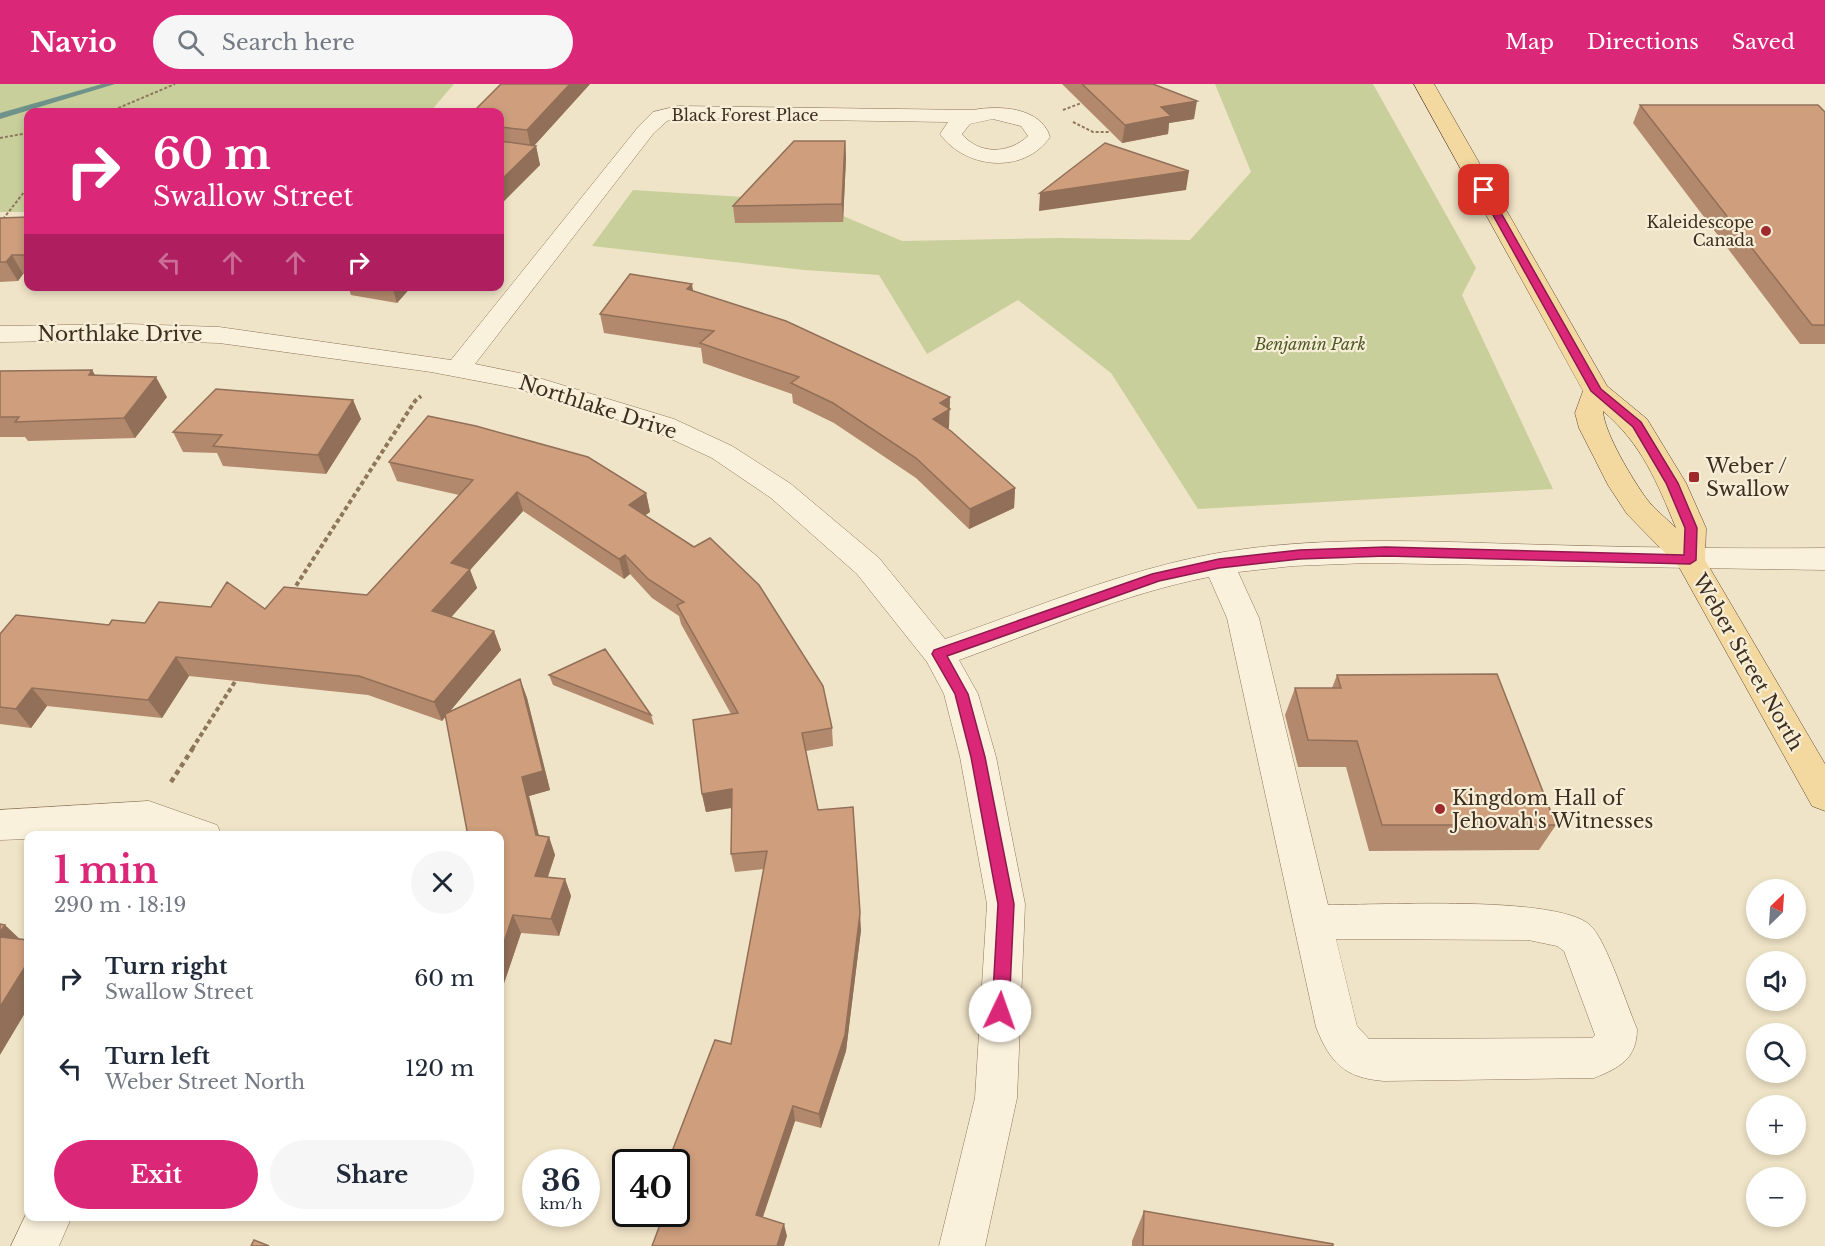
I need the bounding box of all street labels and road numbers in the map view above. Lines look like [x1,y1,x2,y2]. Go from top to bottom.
street label: Black Forest Place [672,105,819,125]
street label: Northlake Drive [38,322,202,346]
street label: Northlake Drive [516,370,680,444]
street label: Weber Street North [1687,569,1809,755]

